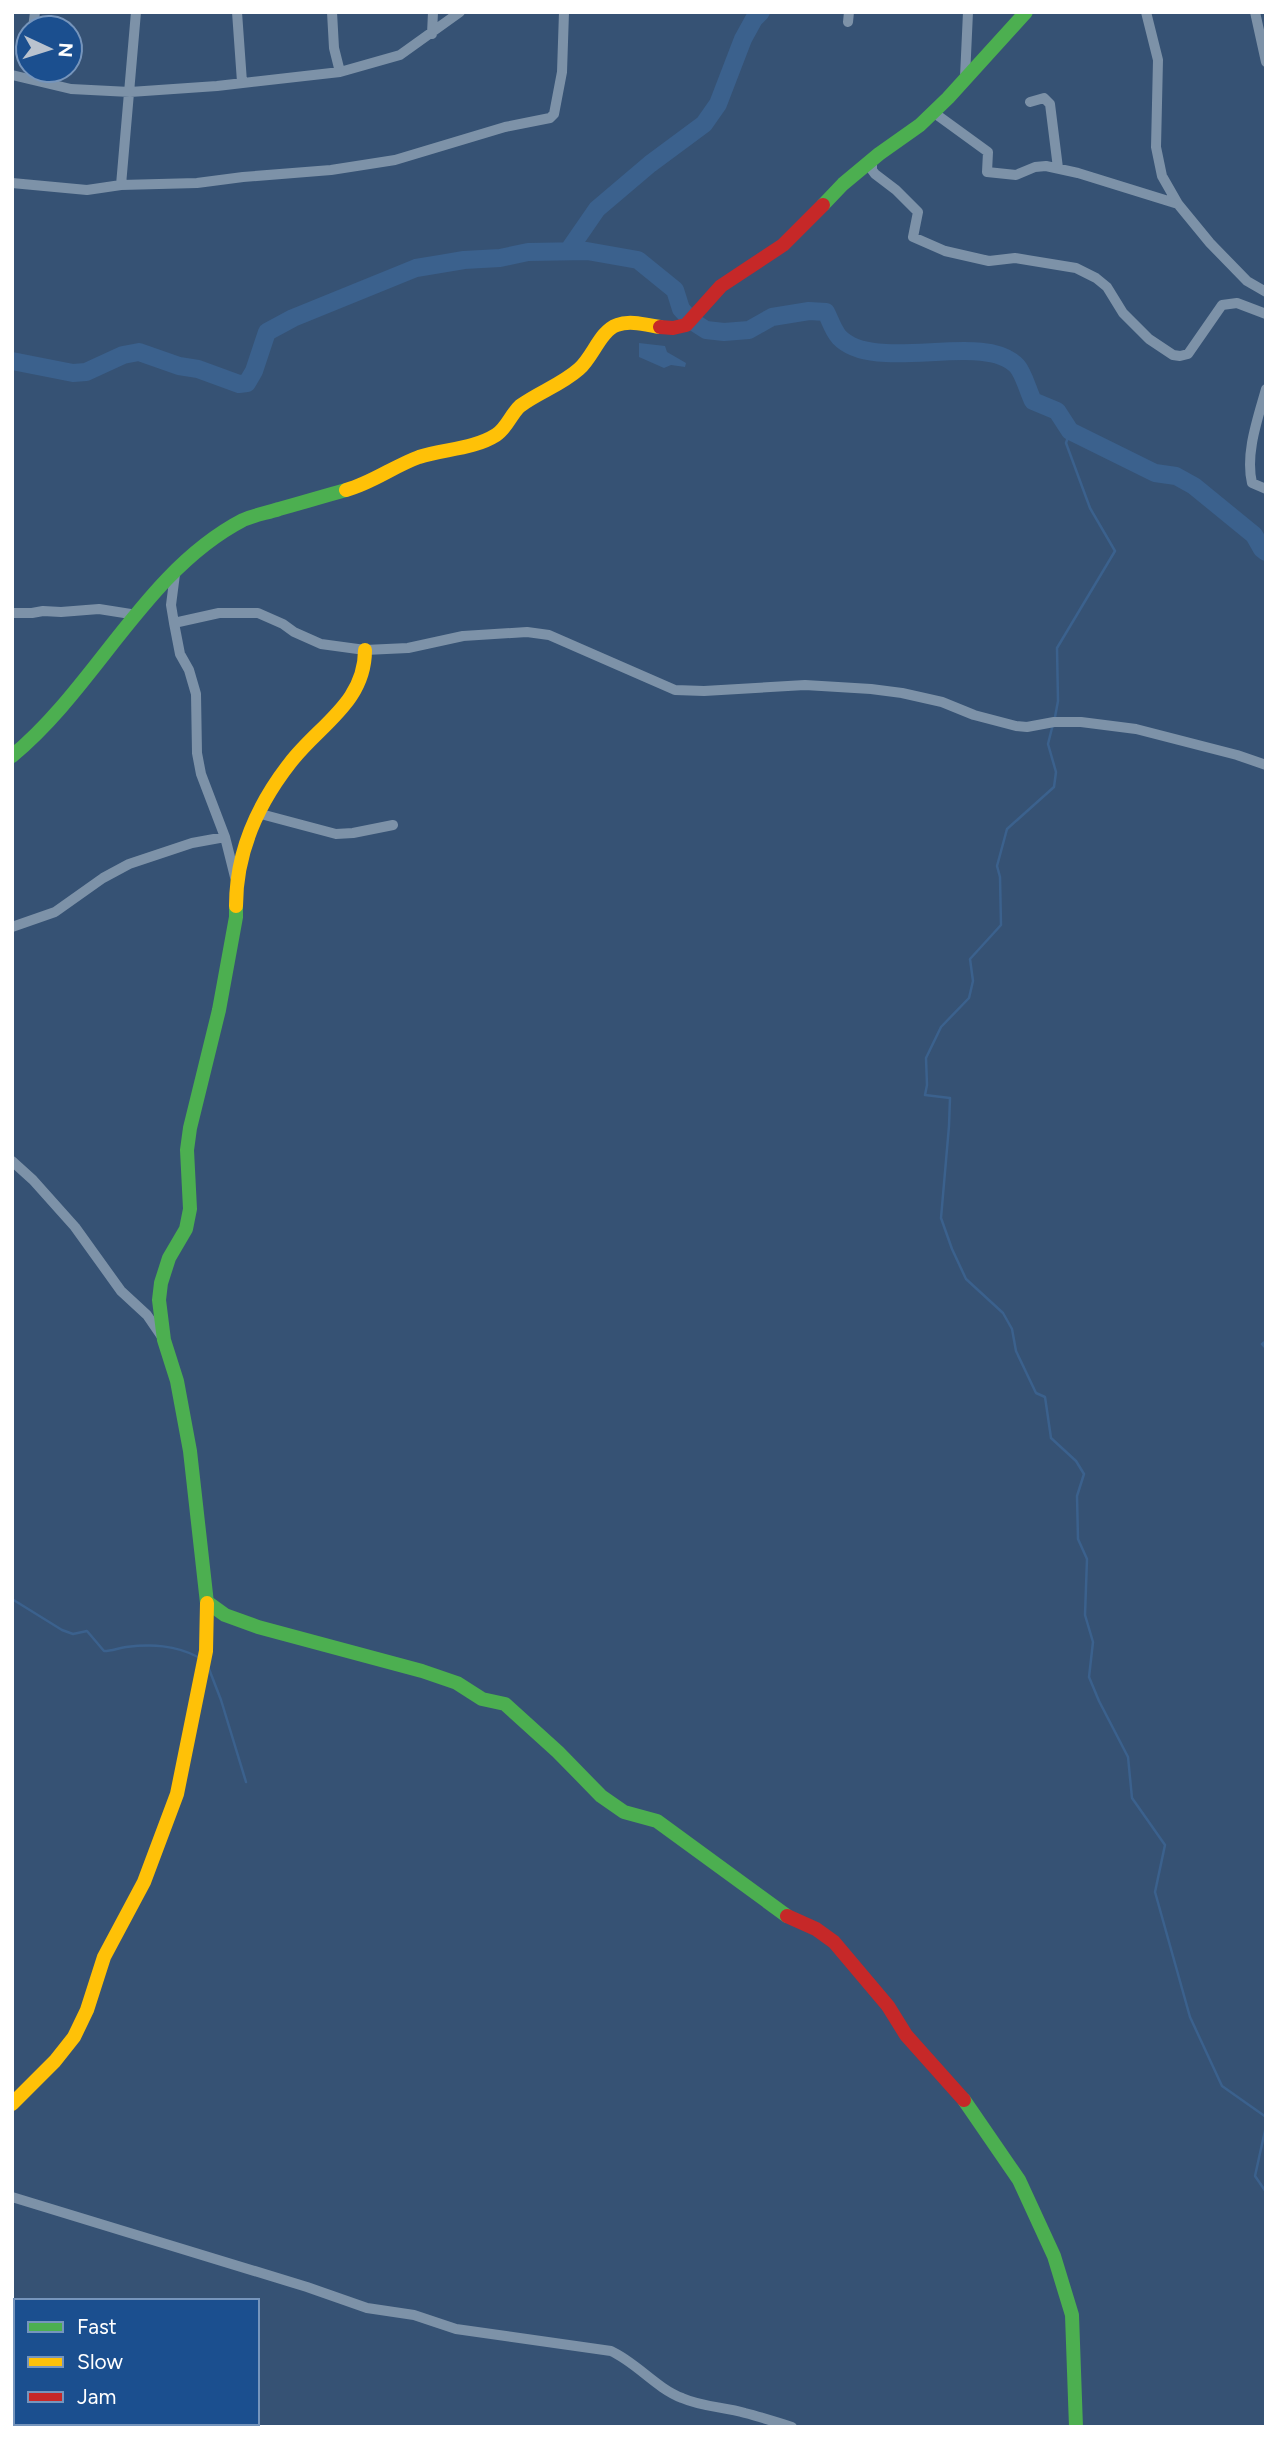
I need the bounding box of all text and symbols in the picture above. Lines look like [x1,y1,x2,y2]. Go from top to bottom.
north arrow [14,14,84,84]
text: N [53,42,77,58]
legend [14,2299,259,2425]
text: Fast [77,2314,117,2339]
text: Slow [77,2349,123,2374]
text: Jam [77,2384,116,2409]

